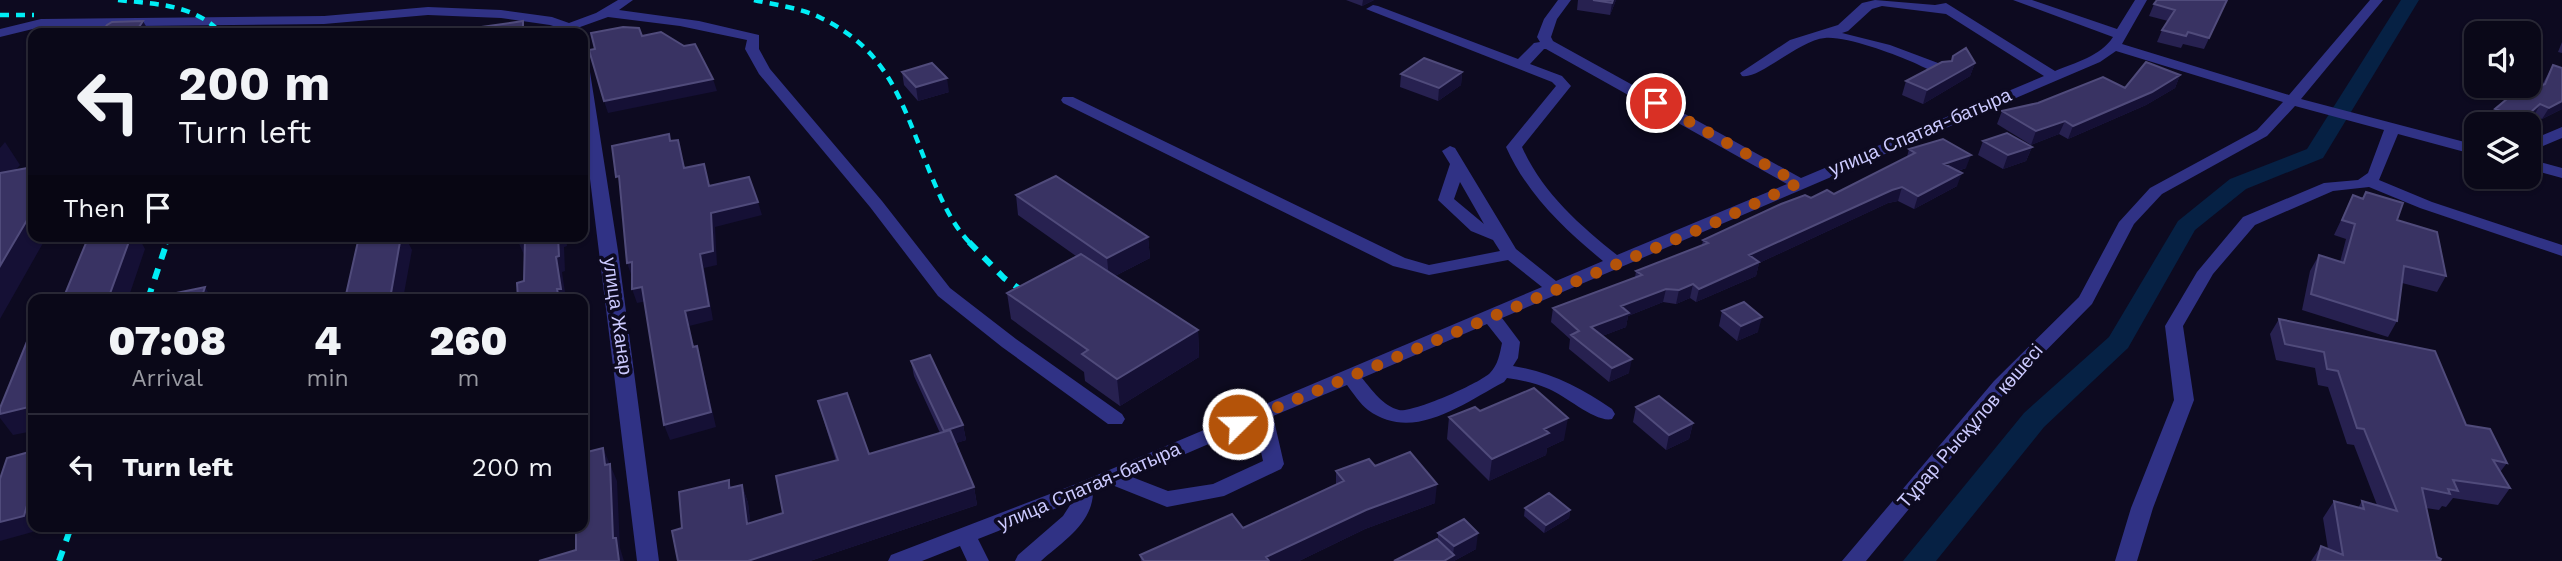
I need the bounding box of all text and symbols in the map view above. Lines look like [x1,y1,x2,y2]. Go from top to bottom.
map controls [2464,21,2541,189]
button: sound [2464,21,2541,98]
text: 200 m [178,54,330,112]
icon: left [63,56,154,147]
pin [1626,73,1686,133]
street label: улица Спатая-батыра [1825,83,2015,181]
icon: arrive [1637,84,1675,122]
button: layers [2464,112,2541,189]
text: Turn left [178,113,311,151]
icon: arrive [139,189,177,227]
text: Then [63,193,125,223]
street label: улица Жанар [598,256,638,376]
text: 07:08 [108,316,226,365]
text: 4 [314,316,342,365]
text: 260 [429,316,508,365]
street label: Тұрар Рысқұлов көшесі [1893,339,2047,513]
text: Arrival [131,365,203,392]
text: min [307,365,349,392]
text: m [457,365,479,392]
position arrow [1201,387,1275,461]
street label: улица Спатая-батыра [994,437,1184,535]
icon: left [63,448,101,486]
text: Turn left [122,452,233,482]
text: 200 m [472,452,553,482]

